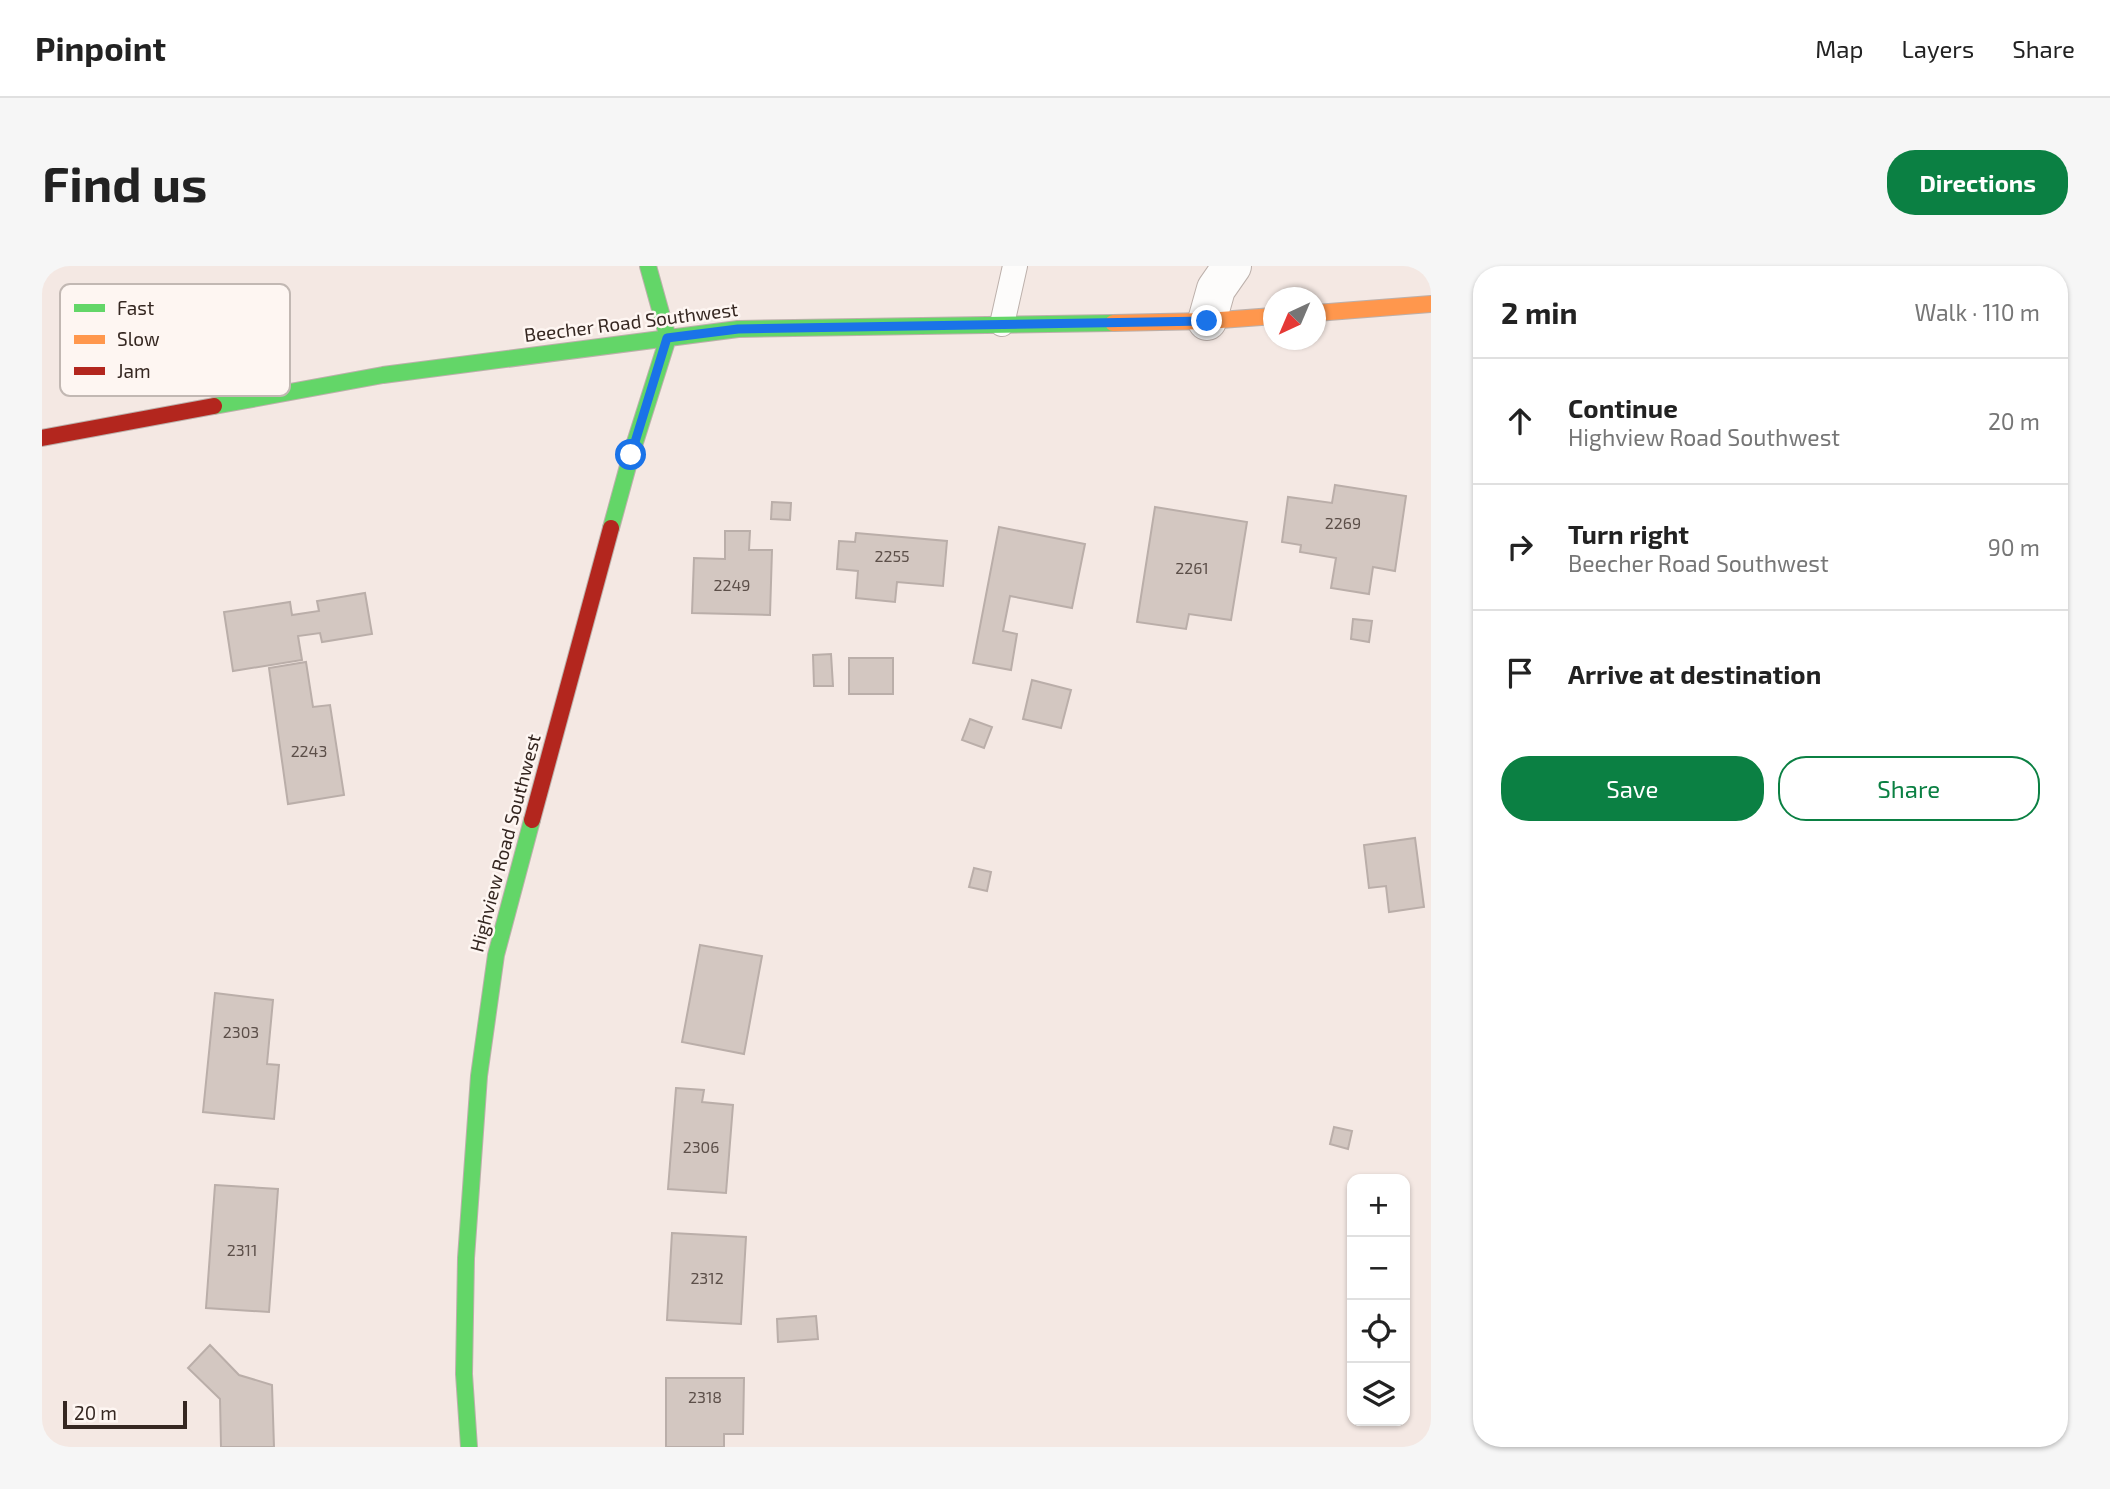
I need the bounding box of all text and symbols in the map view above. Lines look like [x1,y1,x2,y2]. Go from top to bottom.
text: Pinpoint [35,28,166,68]
text: Map [1815,34,1863,63]
text: Layers [1901,34,1974,63]
text: Share [2012,34,2075,63]
button: Directions [1887,150,2068,215]
text: Find us [42,153,207,212]
legend [60,284,290,396]
north arrow [1263,287,1326,350]
text: 2 min [1501,294,1578,330]
text: Fast [117,296,154,319]
street label: Beecher Road Southwest [523,297,739,346]
text: Walk · 110 m [1914,298,2040,326]
route end [1191,305,1222,336]
text: Slow [117,327,160,350]
text: Jam [117,359,151,382]
text: Continue [1568,392,1678,423]
icon: ahead [1501,402,1539,440]
text: 20 m [1988,407,2040,435]
text: Highview Road Southwest [1568,423,1840,451]
route start [615,439,646,470]
house number: 2269 [1325,513,1361,532]
text: Turn right [1568,518,1689,549]
icon: right [1501,528,1539,566]
text: 90 m [1988,533,2040,561]
house number: 2255 [874,546,910,565]
text: Beecher Road Southwest [1568,549,1829,577]
house number: 2261 [1175,558,1209,577]
house number: 2249 [714,575,750,594]
icon: arrive [1501,654,1539,692]
text: Arrive at destination [1568,658,1821,689]
street label: Highview Road Southwest [464,731,545,954]
house number: 2243 [291,741,327,760]
button: Save [1501,756,1764,821]
button: Share [1778,756,2040,821]
house number: 2303 [223,1022,259,1041]
house number: 2306 [683,1137,719,1156]
map controls [1347,1174,1410,1426]
button: + [1347,1174,1410,1237]
button: − [1347,1237,1410,1300]
house number: 2311 [227,1240,257,1259]
house number: 2312 [690,1268,724,1287]
button: locate [1347,1300,1410,1363]
button: layers [1347,1363,1410,1426]
house number: 2318 [688,1387,722,1406]
scale bar [63,1398,187,1430]
text: 20 m [74,1401,117,1424]

